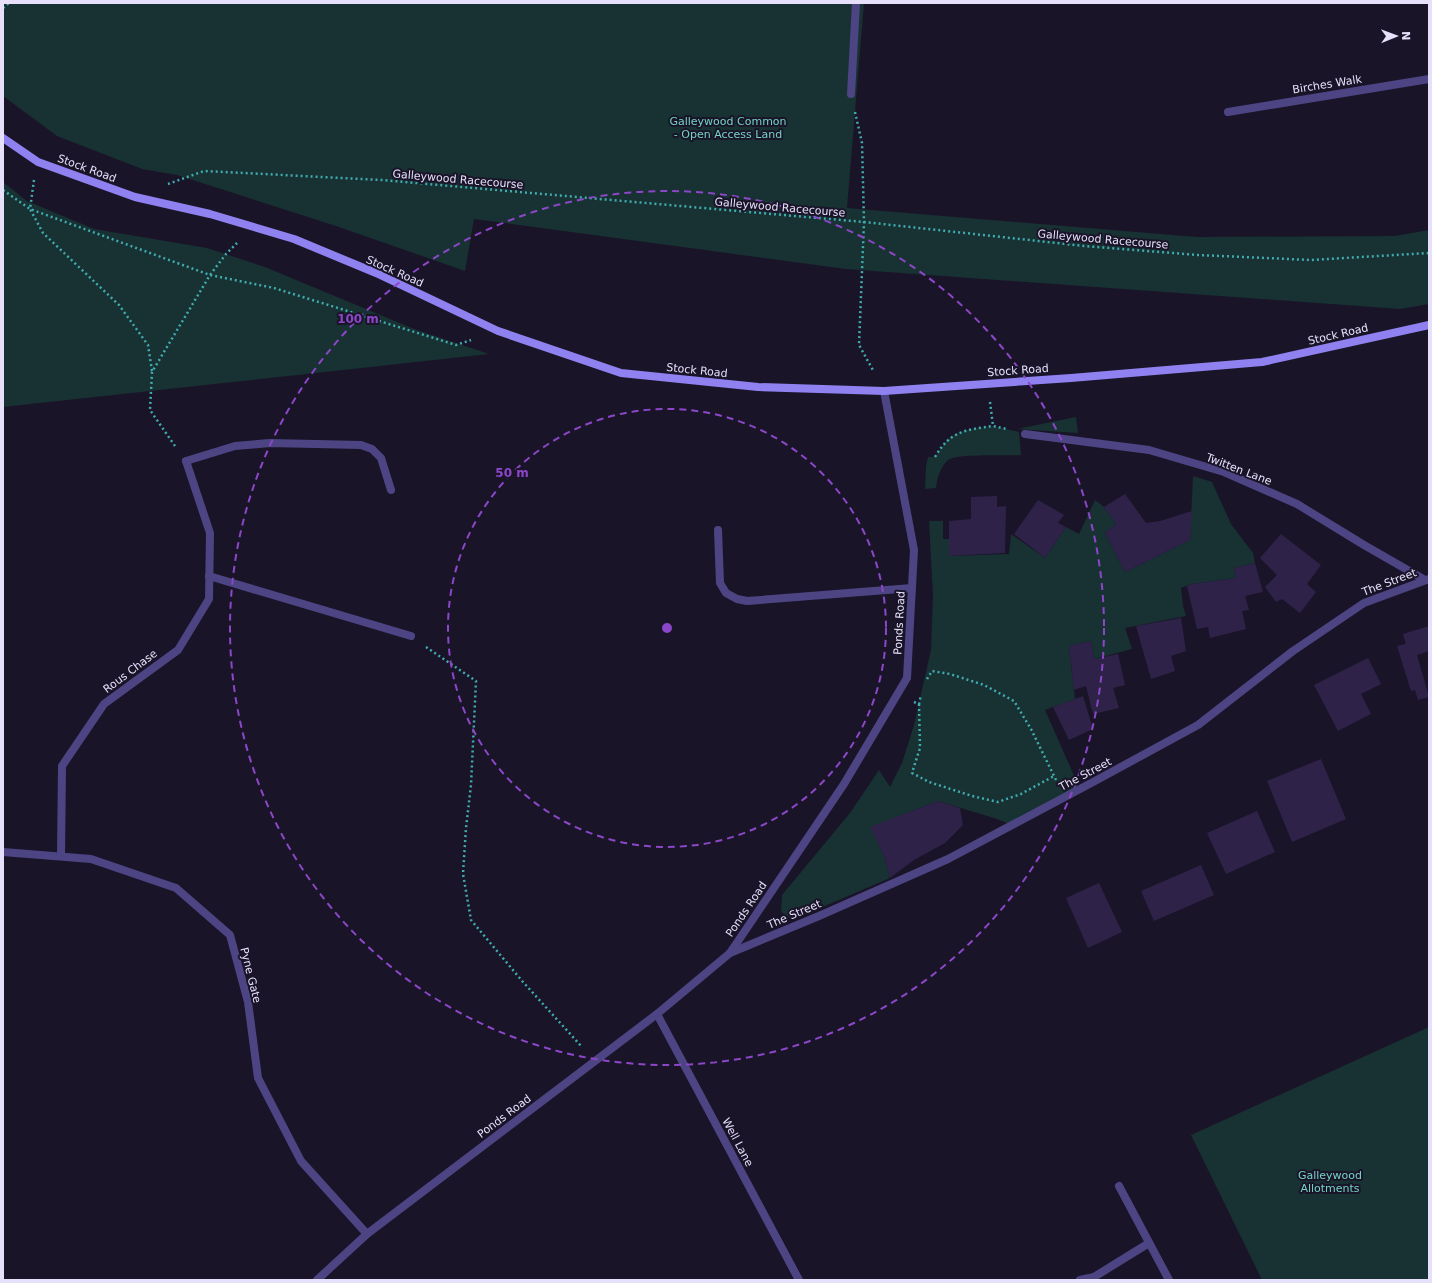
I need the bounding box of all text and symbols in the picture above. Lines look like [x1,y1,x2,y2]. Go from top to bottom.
north arrow [1376,16,1416,56]
text: N [1399,31,1412,41]
street label: Birches Walk [1291,72,1363,96]
park label: Galleywood Common - Open Access Land [669,115,787,141]
street label: Stock Road [56,152,118,185]
street label: Galleywood Racecourse [392,167,524,192]
street label: Galleywood Racecourse [714,195,846,220]
street label: Galleywood Racecourse [1037,227,1169,252]
street label: Stock Road [364,253,426,290]
text: 100 m [337,312,379,326]
street label: Stock Road [1307,321,1370,348]
street label: Stock Road [666,361,728,380]
street label: Stock Road [987,362,1049,379]
street label: Twitten Lane [1203,451,1274,488]
text: 50 m [495,466,529,480]
street label: The Street [1359,566,1419,599]
street label: Ponds Road [891,591,908,655]
centre of rings [660,621,674,635]
street label: Rous Chase [101,647,160,696]
street label: The Street [1056,755,1114,794]
street label: Ponds Road [723,879,770,939]
street label: The Street [764,897,824,932]
street label: Pyne Gate [237,946,264,1004]
street label: Ponds Road [475,1092,534,1141]
street label: Well Lane [719,1116,756,1169]
park label: Galleywood Allotments [1298,1169,1362,1195]

